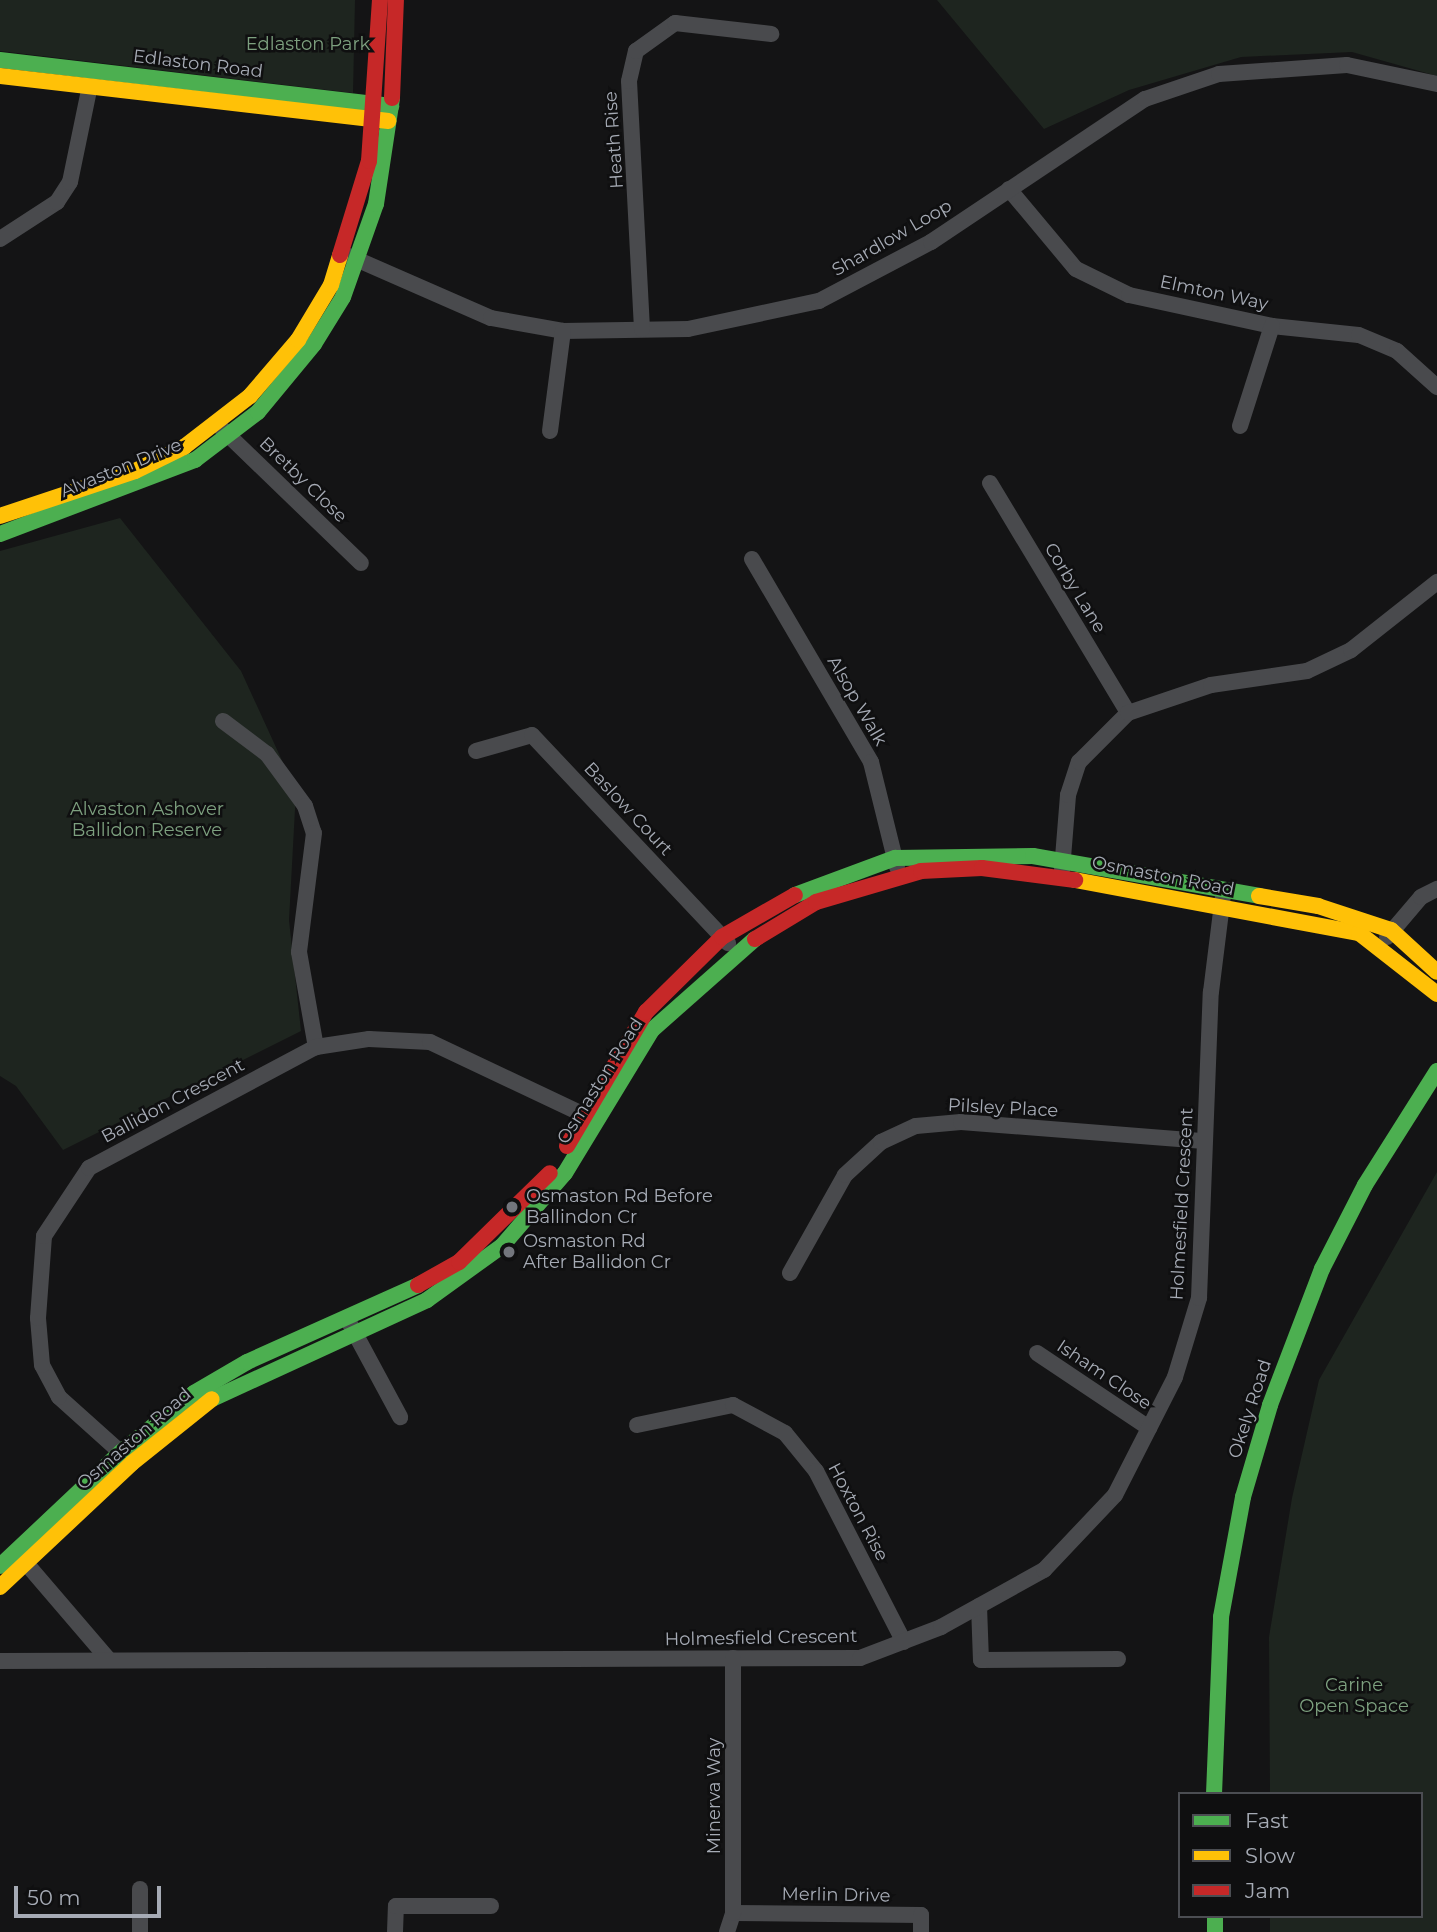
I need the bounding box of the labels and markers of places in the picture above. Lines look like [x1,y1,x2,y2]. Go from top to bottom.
place label: Osmaston Rd Before Ballindon Cr [526,1186,713,1228]
marker: Osmaston Rd Before Ballindon Cr [504,1199,520,1215]
place label: Osmaston Rd After Ballidon Cr [523,1231,671,1274]
marker: Osmaston Rd After Ballidon Cr [501,1244,517,1260]

